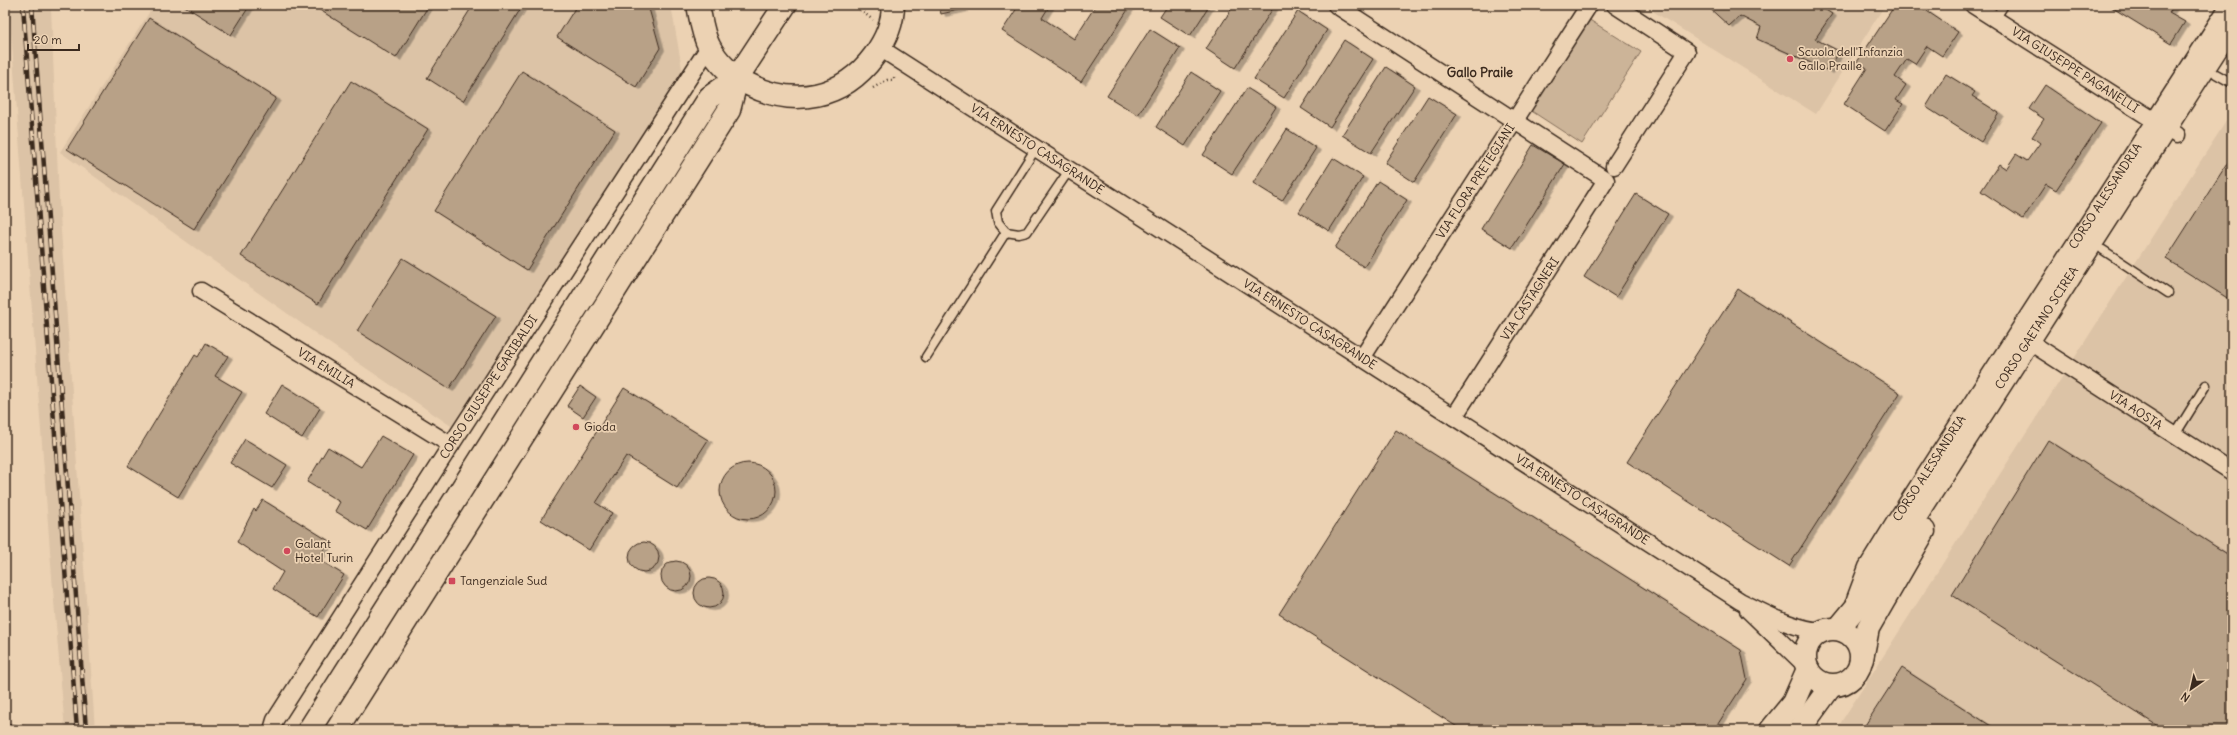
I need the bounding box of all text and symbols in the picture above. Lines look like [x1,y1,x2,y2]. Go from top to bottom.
street label: VIA GIUSEPPE PAGANELLI [2009,23,2142,116]
scale bar [28,26,79,52]
text: 20 m [34,32,62,47]
place label: Scuola dell'Infanzia Gallo Praille [1798,44,1903,73]
marker: Scuola dell'Infanzia Gallo Praille [1785,54,1795,64]
district label: Gallo Praile [1447,64,1513,81]
street label: VIA ERNESTO CASAGRANDE [968,100,1107,197]
street label: VIA FLORA PRETEGIANI [1433,121,1518,241]
street label: CORSO ALESSANDRIA [2065,140,2145,252]
street label: VIA CASTAGNERI [1497,254,1562,343]
street label: CORSO GAETANO SCIREA [1991,263,2081,392]
street label: VIA ERNESTO CASAGRANDE [1240,275,1380,372]
street label: CORSO GIUSEPPE GARIBALDI [436,312,540,462]
street label: VIA EMILIA [295,344,358,391]
street label: VIA AOSTA [2107,387,2166,433]
street label: CORSO ALESSANDRIA [1889,412,1969,524]
place label: Gioda [584,419,616,434]
marker: Gioda [571,422,581,432]
street label: VIA ERNESTO CASAGRANDE [1513,451,1652,548]
place label: Galant Hotel Turin [295,536,353,565]
marker: Galant Hotel Turin [282,546,292,556]
place label: Tangenziale Sud [460,573,547,588]
marker: Tangenziale Sud [447,576,457,586]
north arrow [2171,669,2211,709]
text: N [2178,689,2192,705]

